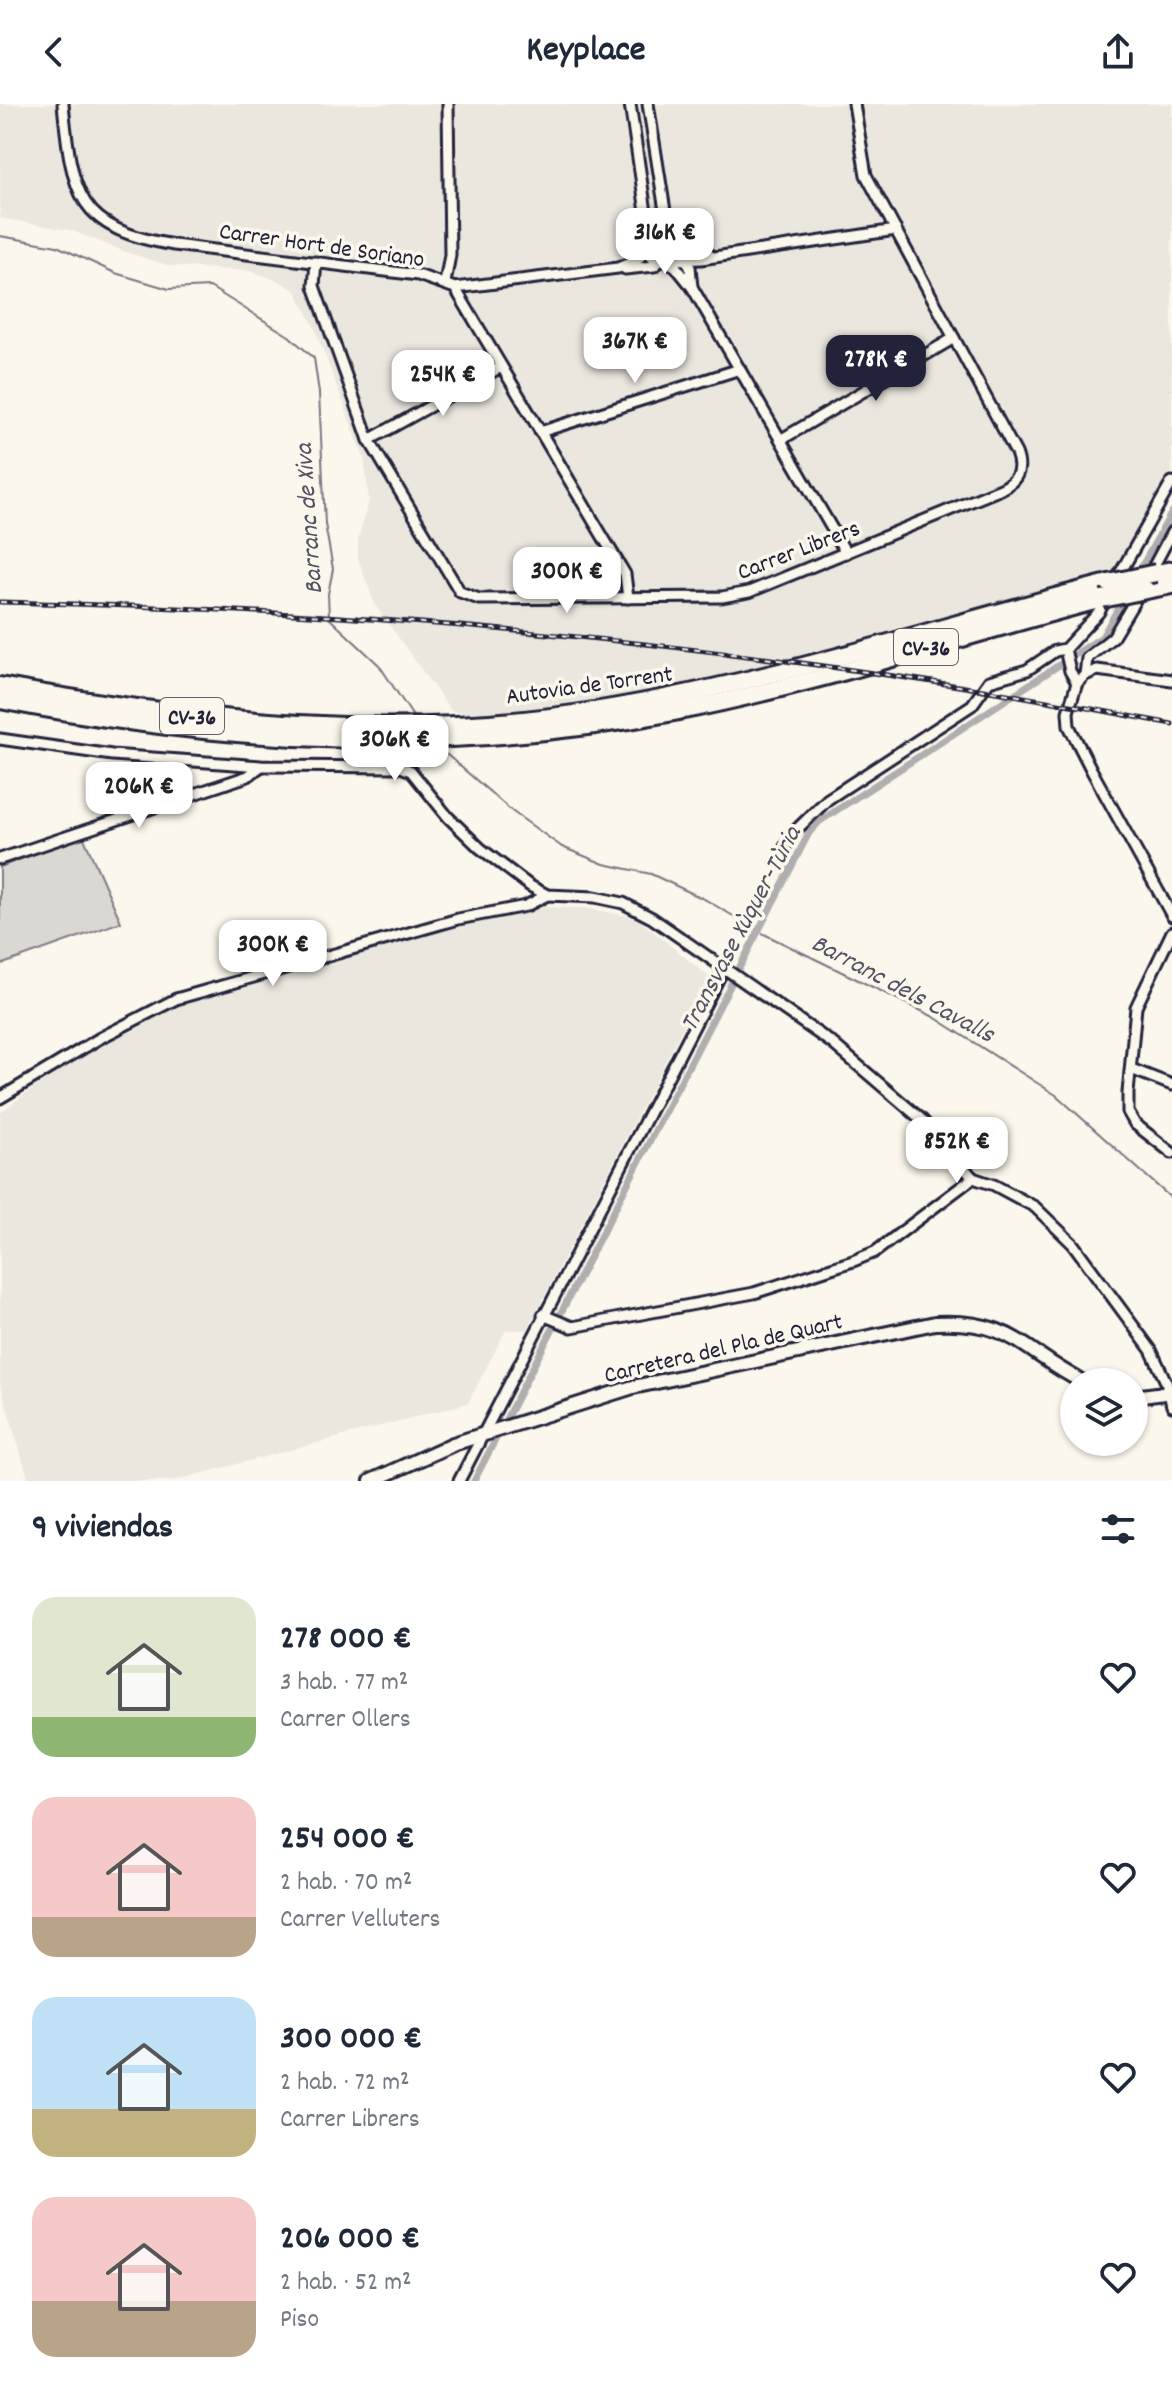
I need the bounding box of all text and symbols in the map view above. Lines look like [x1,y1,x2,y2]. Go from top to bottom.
text: Keyplace [526,26,646,78]
icon: back [32,30,76,74]
icon: share [1096,30,1140,74]
pin: 316K € [600,208,730,276]
text: 316K € [634,215,696,252]
street label: Carrer Hort de Soriano [217,216,426,278]
pin: 367K € [570,317,700,385]
text: 367K € [602,324,668,361]
pin: 278K € [811,335,941,403]
text: 278K € [844,342,908,379]
pin: 254K € [378,350,508,418]
text: 254K € [410,357,476,394]
water label: Barranc de Xiva [287,440,334,595]
street label: Carrer Librers [733,513,865,591]
pin: 300K € [502,547,632,615]
text: 300K € [531,554,603,591]
road number: CV-36 [894,629,958,665]
street label: Autovia de Torrent [504,658,675,715]
road number: CV-36 [160,698,224,734]
pin: 306K € [330,715,460,783]
text: 306K € [360,722,430,759]
pin: 206K € [74,762,204,830]
text: 206K € [104,769,174,806]
water label: Transvase Xùquer-Tùria [672,819,813,1039]
pin: 300K € [208,920,338,988]
water label: Barranc dels Cavalls [804,926,1001,1054]
text: 300K € [237,927,309,964]
pin: 852K € [892,1117,1022,1185]
text: 852K € [924,1124,990,1161]
street label: Carretera del Pla de Quart [601,1306,846,1394]
map controls [1060,1368,1148,1456]
button: layers [1060,1368,1148,1456]
text: 9 viviendas [32,1505,173,1554]
icon: filters [1096,1507,1140,1551]
text: 278 000 € [280,1616,412,1665]
icon: home [96,1629,192,1725]
icon: heart [1096,1655,1140,1699]
text: 3 hab. · 77 m² [280,1665,408,1702]
text: Carrer Ollers [280,1702,411,1739]
text: 254 000 € [280,1816,415,1865]
icon: home [96,1829,192,1925]
icon: heart [1096,1855,1140,1899]
text: 2 hab. · 70 m² [280,1865,412,1902]
text: Carrer Velluters [280,1902,441,1939]
text: 300 000 € [280,2016,422,2065]
icon: home [96,2029,192,2125]
icon: heart [1096,2055,1140,2099]
text: 2 hab. · 72 m² [280,2065,409,2102]
text: Carrer Librers [280,2102,420,2139]
text: 206 000 € [280,2216,420,2265]
icon: home [96,2229,192,2325]
icon: heart [1096,2255,1140,2299]
text: 2 hab. · 52 m² [280,2265,412,2302]
text: Piso [280,2302,319,2339]

